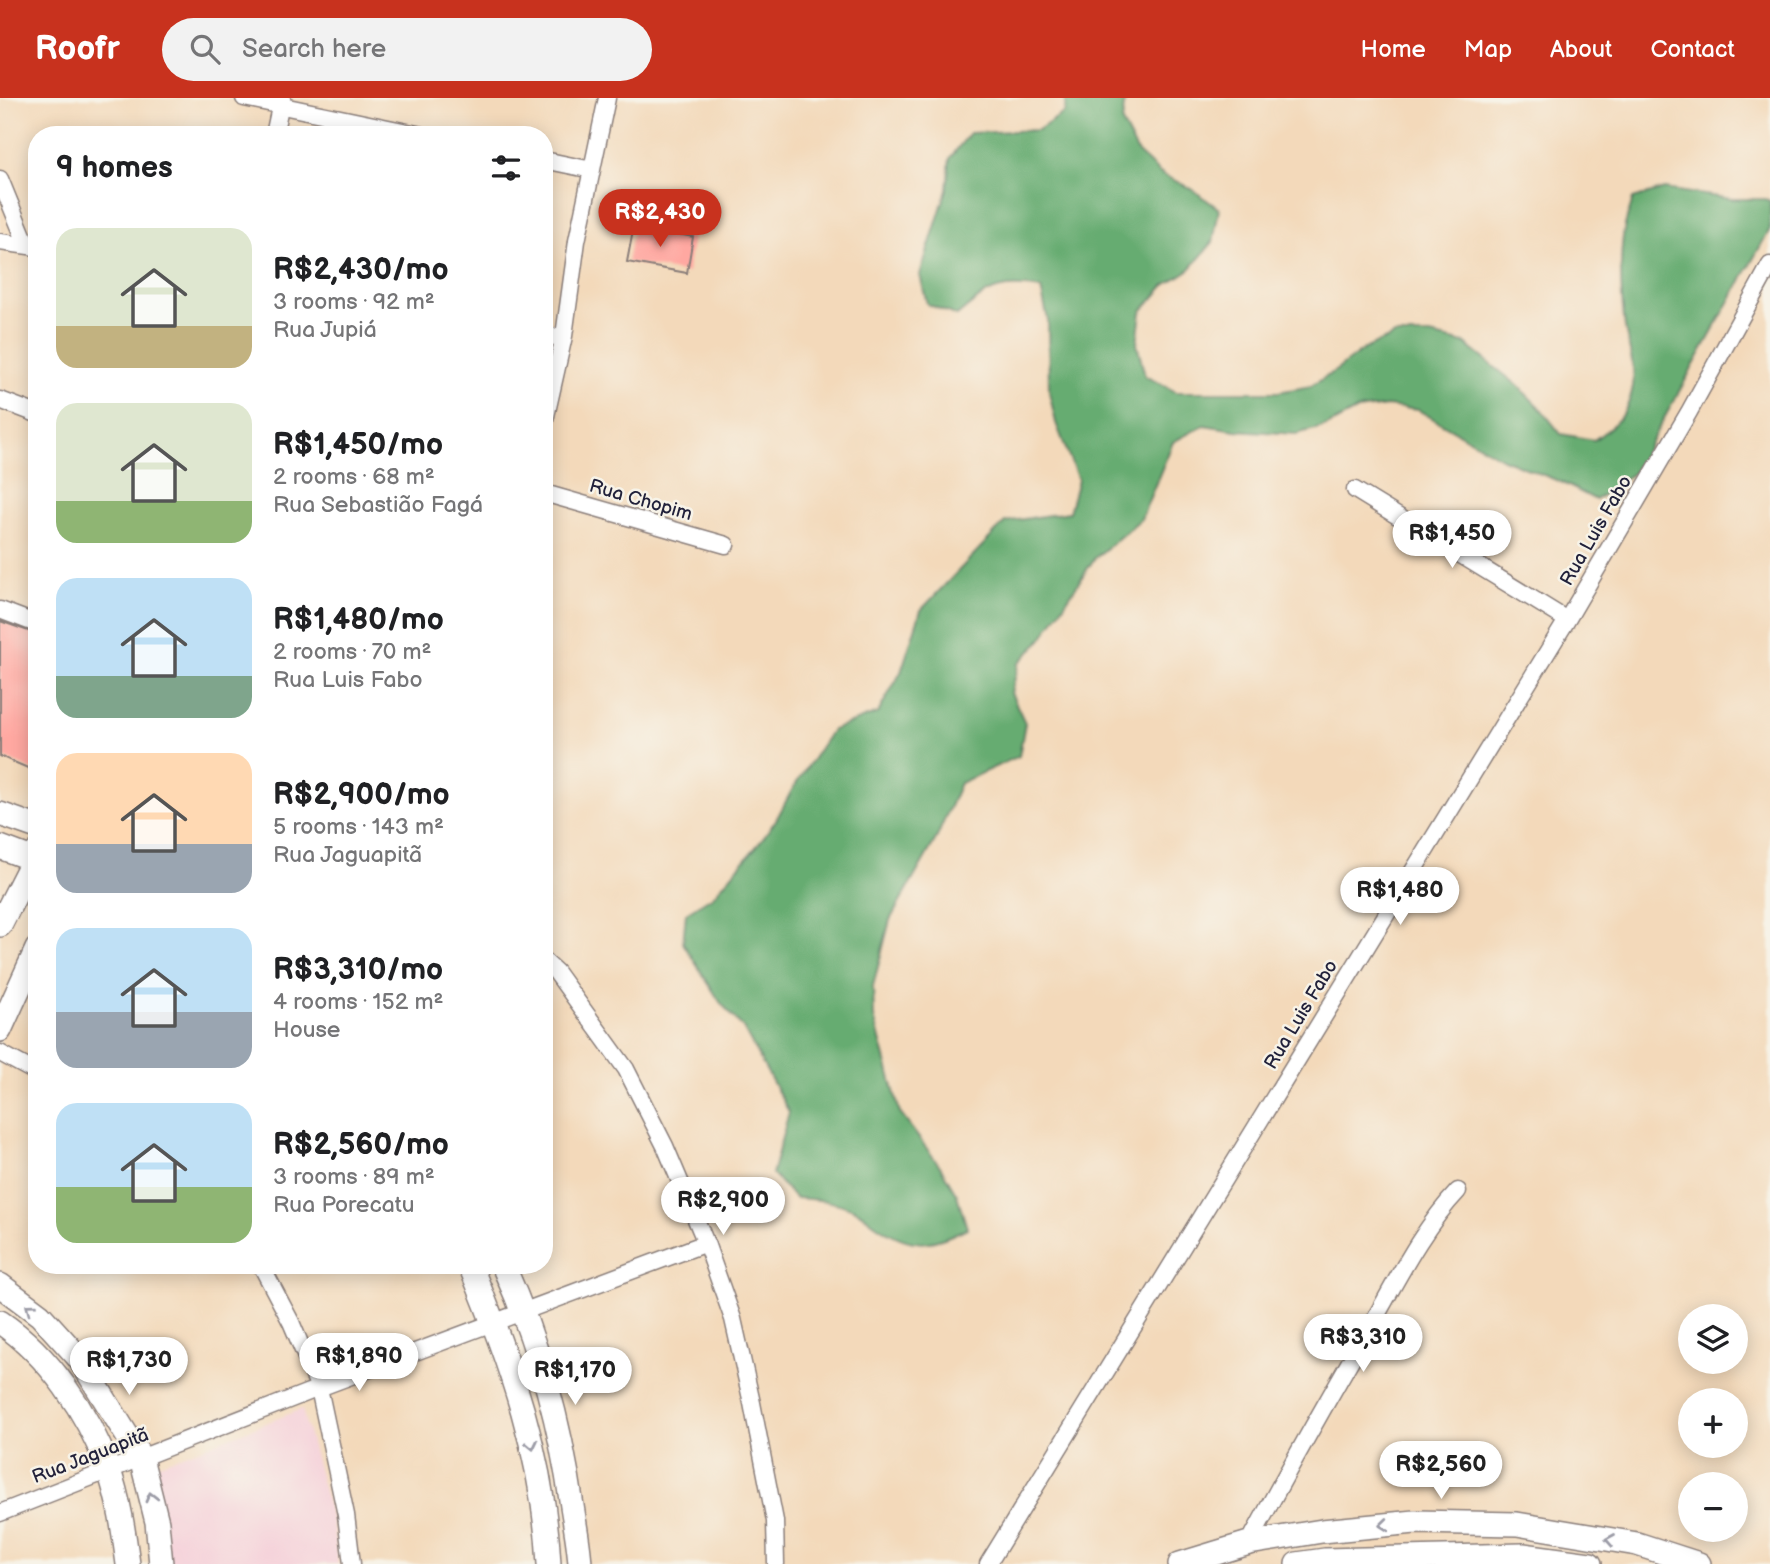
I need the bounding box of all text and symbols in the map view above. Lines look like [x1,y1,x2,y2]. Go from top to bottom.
search box [162,18,652,81]
text: Roofr [35,29,120,69]
icon: search [186,30,224,68]
text: Search here [242,34,386,65]
text: Home [1361,35,1426,64]
text: Map [1464,35,1512,64]
text: About [1550,35,1612,64]
text: Contact [1650,35,1735,64]
icon: filters [487,149,525,187]
text: 9 homes [56,150,173,186]
pin: R$2,430 [595,190,725,249]
text: R$2,430 [614,198,706,226]
text: R$2,430/mo [273,252,449,288]
icon: home [112,256,196,340]
text: 3 rooms · 92 m² [273,288,435,316]
text: Rua Jupiá [273,316,377,344]
text: R$1,450/mo [273,427,443,463]
icon: home [112,431,196,515]
text: 2 rooms · 68 m² [273,463,435,491]
street label: Rua Luis Fabo [1555,472,1637,590]
street label: Rua Chopim [586,475,695,526]
text: Rua Sebastião Fagá [273,491,483,519]
pin: R$1,450 [1387,510,1517,570]
text: R$1,450 [1409,519,1495,547]
text: R$1,480/mo [273,602,444,638]
icon: home [112,606,196,690]
text: 2 rooms · 70 m² [273,638,432,666]
text: Rua Luis Fabo [273,666,422,694]
text: R$2,900/mo [273,777,450,813]
icon: home [112,781,196,865]
text: 5 rooms · 143 m² [273,813,444,841]
text: Rua Jaguapitã [273,841,422,869]
pin: R$1,480 [1335,868,1465,927]
text: R$1,480 [1356,876,1444,904]
text: R$3,310/mo [273,952,443,988]
icon: home [112,956,196,1040]
street label: Rua Luis Fabo [1260,956,1343,1074]
text: 4 rooms · 152 m² [273,988,443,1016]
text: House [273,1016,340,1044]
text: R$2,560/mo [273,1127,449,1163]
icon: home [112,1131,196,1215]
text: 3 rooms · 89 m² [273,1163,435,1191]
pin: R$2,900 [658,1178,788,1237]
text: R$2,900 [677,1186,769,1214]
text: Rua Porecatu [273,1191,415,1219]
one-way arrow [26,1304,38,1317]
map controls [1678,1304,1748,1542]
button: layers [1678,1304,1748,1374]
pin: R$3,310 [1298,1314,1428,1374]
text: R$3,310 [1320,1323,1406,1351]
pin: R$1,890 [294,1334,424,1393]
pin: R$1,730 [64,1338,194,1397]
text: R$1,890 [315,1342,403,1370]
text: R$1,730 [86,1346,172,1374]
pin: R$1,170 [510,1348,640,1407]
text: R$1,170 [534,1356,616,1384]
button: + [1678,1388,1748,1458]
street label: Rua Jaguapitã [29,1424,152,1489]
one-way arrow [524,1439,539,1451]
pin: R$2,560 [1376,1442,1506,1501]
text: R$2,560 [1395,1450,1487,1478]
button: − [1678,1472,1748,1542]
one-way arrow [145,1491,159,1503]
one-way arrow [1378,1517,1389,1532]
one-way arrow [1604,1533,1616,1548]

